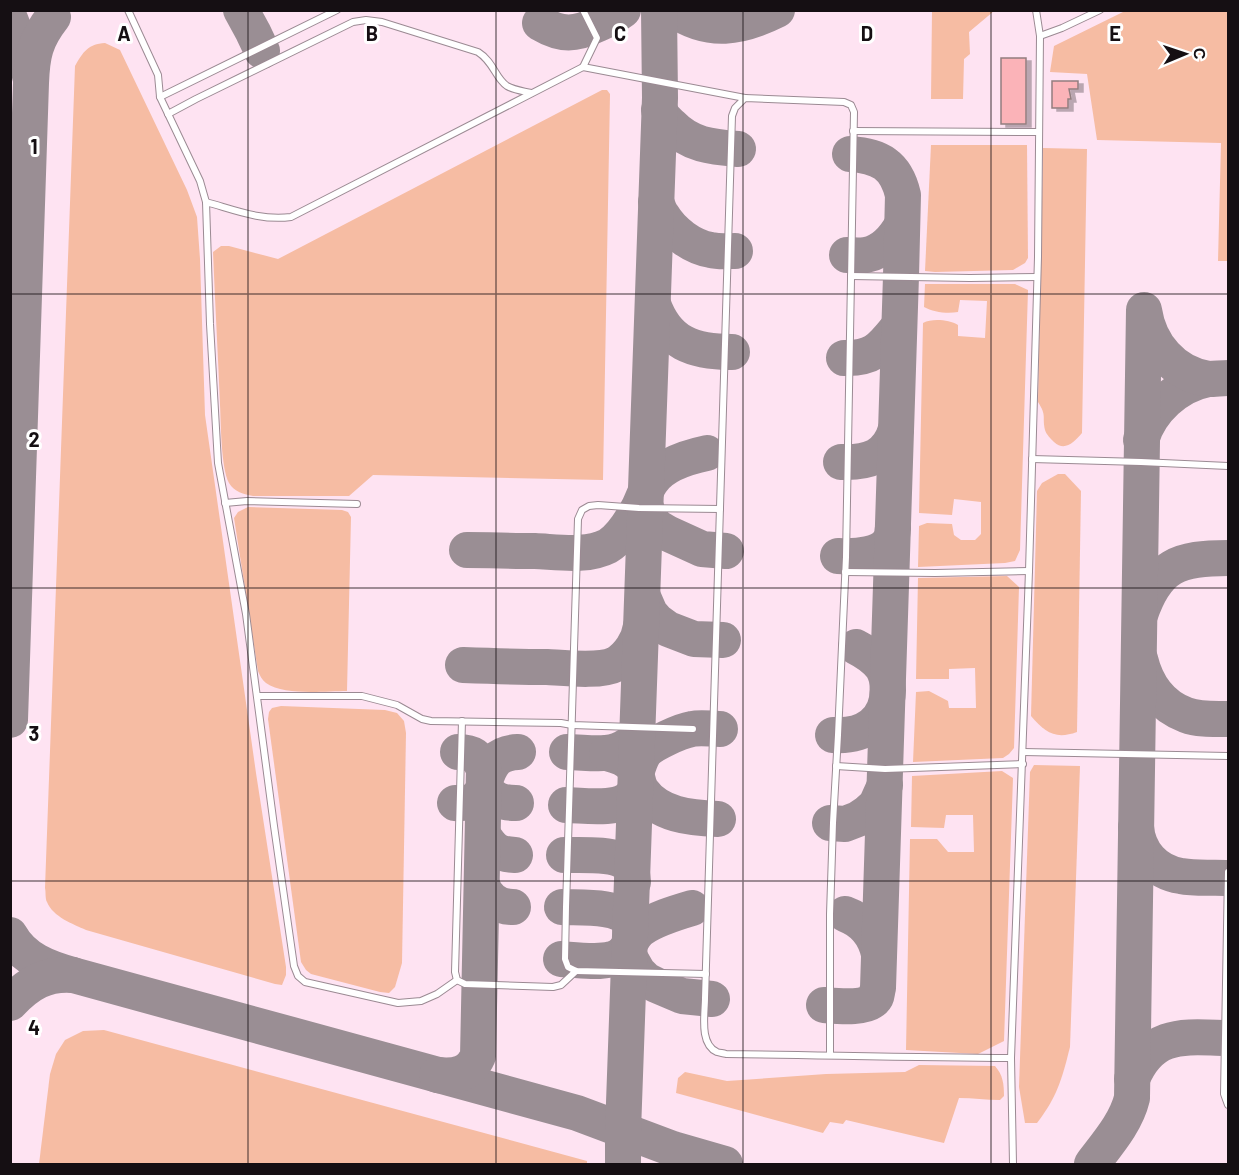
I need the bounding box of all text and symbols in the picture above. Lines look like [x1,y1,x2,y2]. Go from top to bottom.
text: A [117,21,131,45]
text: B [366,21,378,45]
text: C [614,21,626,45]
text: D [861,21,873,45]
text: E [1109,21,1121,45]
north arrow [1155,24,1215,84]
text: С [1191,47,1210,60]
text: 1 [30,134,38,158]
text: 2 [28,427,40,451]
text: 3 [29,721,39,745]
text: 4 [28,1015,40,1039]

